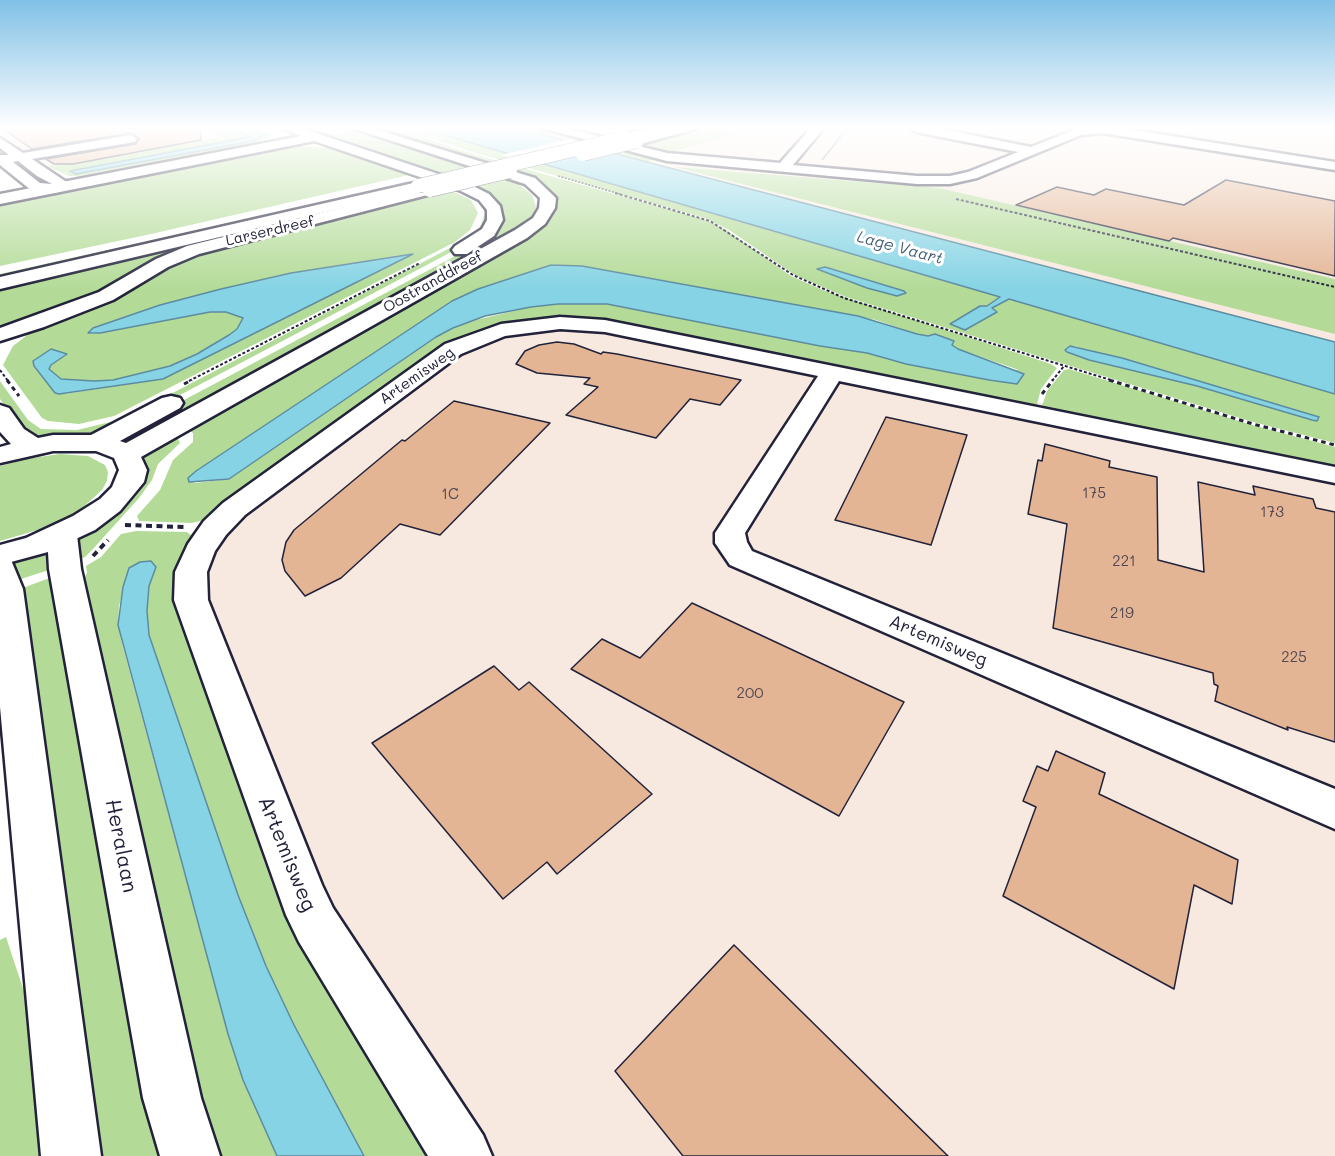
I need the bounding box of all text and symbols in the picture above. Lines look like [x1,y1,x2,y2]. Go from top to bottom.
street label: Larserdreef [224,212,316,250]
water label: Lage Vaart [855,227,945,269]
street label: Oostranddreef [380,247,486,317]
street label: Artemisweg [376,344,458,408]
house number: 175 [1082,484,1106,502]
house number: 1C [441,485,459,503]
house number: 173 [1260,503,1284,521]
house number: 221 [1112,552,1136,570]
house number: 219 [1110,604,1134,622]
street label: Artemisweg [886,611,990,671]
house number: 225 [1281,648,1307,666]
house number: 200 [737,684,763,702]
street label: Artemisweg [252,793,322,915]
street label: Heralaan [100,797,142,895]

